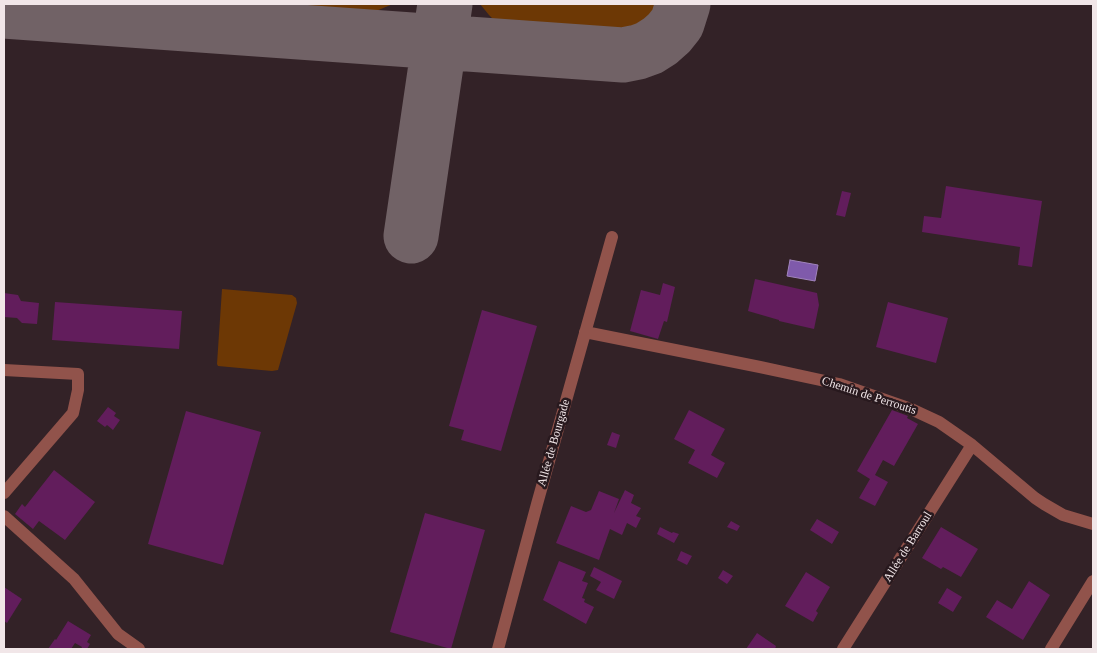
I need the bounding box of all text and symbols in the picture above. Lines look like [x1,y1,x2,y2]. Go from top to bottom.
street label: Chemin de Perroutis [820,374,918,418]
street label: Allée de Bourgade [535,398,573,488]
street label: Allée de Barroul [881,509,935,585]

